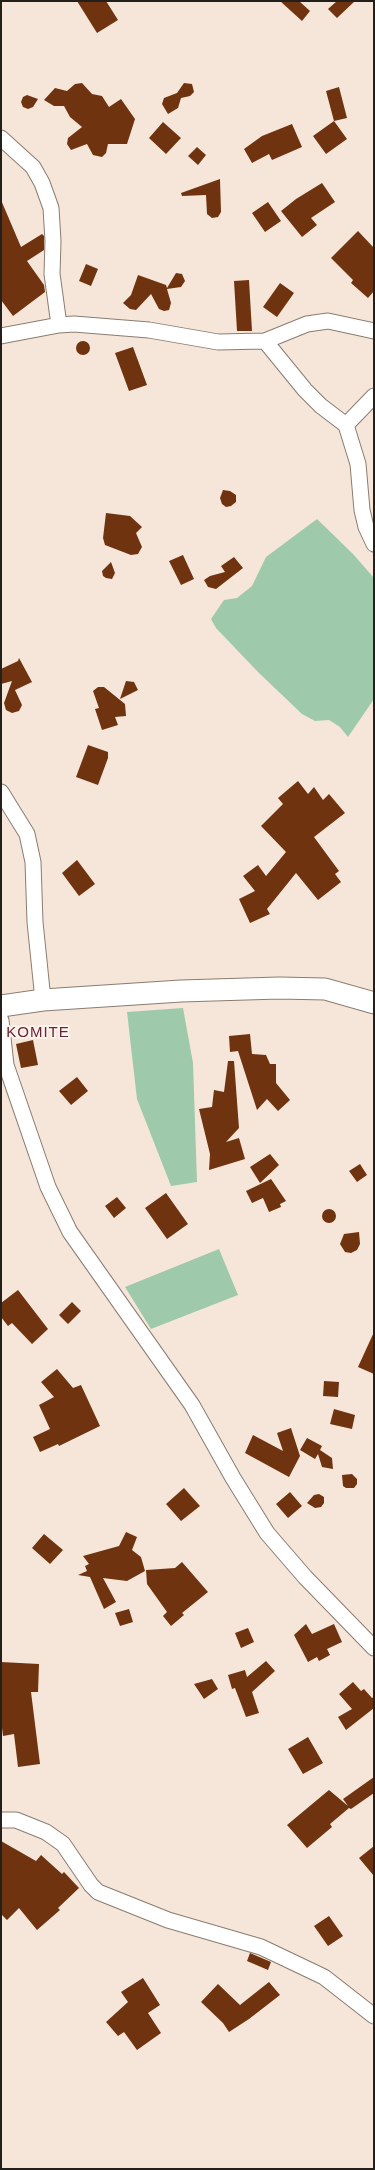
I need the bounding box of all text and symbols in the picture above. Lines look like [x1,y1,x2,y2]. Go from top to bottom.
district label: KOMITE [6,1024,70,1042]

